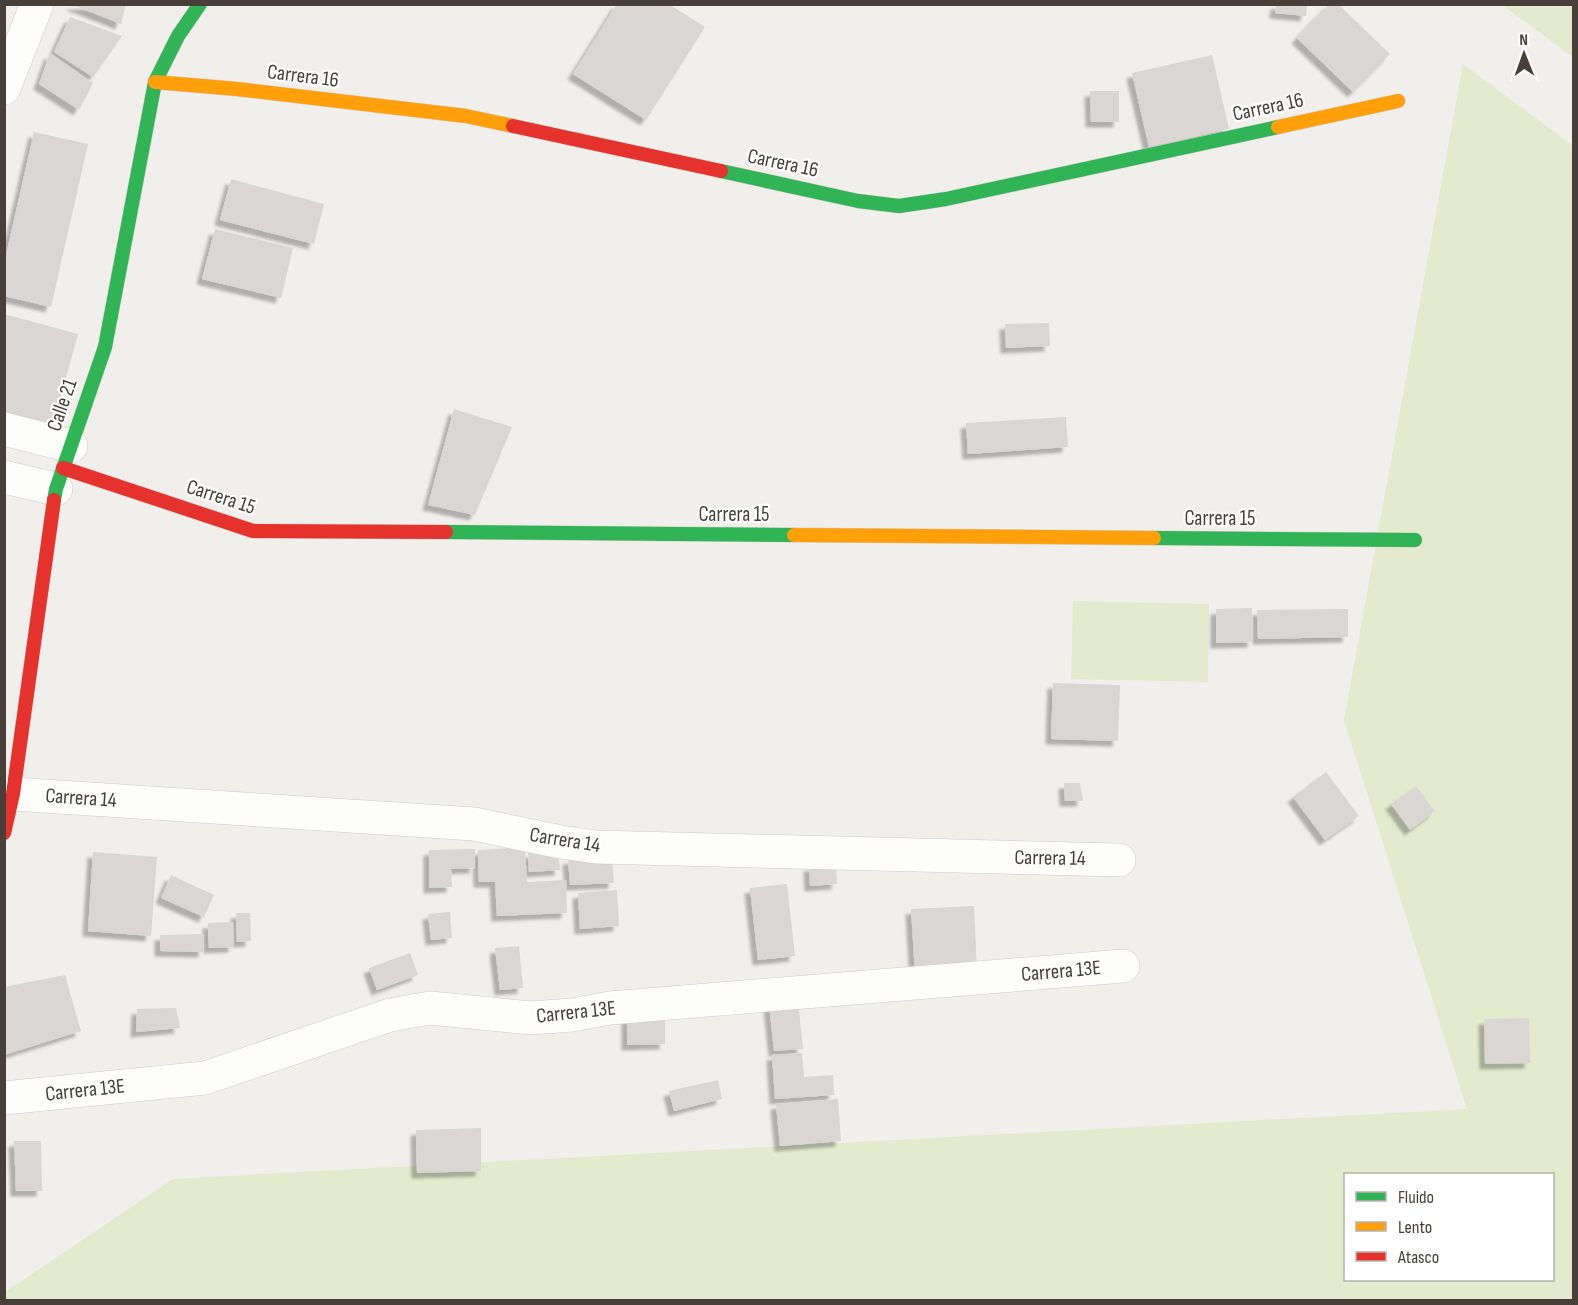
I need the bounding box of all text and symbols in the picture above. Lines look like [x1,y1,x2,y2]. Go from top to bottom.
north arrow [1494,24,1554,84]
text: N [1519,31,1528,50]
street label: Carrera 16 [266,59,340,93]
street label: Carrera 16 [1230,87,1306,127]
street label: Carrera 16 [745,143,821,183]
street label: Calle 21 [41,375,83,434]
street label: Carrera 15 [183,474,259,520]
street label: Carrera 15 [699,502,769,527]
street label: Carrera 15 [1185,506,1255,531]
street label: Carrera 14 [45,783,118,813]
street label: Carrera 14 [528,822,602,858]
street label: Carrera 14 [1014,845,1086,871]
street label: Carrera 13E [1020,955,1102,987]
street label: Carrera 13E [535,995,617,1029]
street label: Carrera 13E [44,1073,126,1107]
legend [1344,1173,1554,1281]
text: Fluido [1398,1187,1434,1208]
text: Lento [1398,1217,1432,1238]
text: Atasco [1397,1247,1439,1268]

